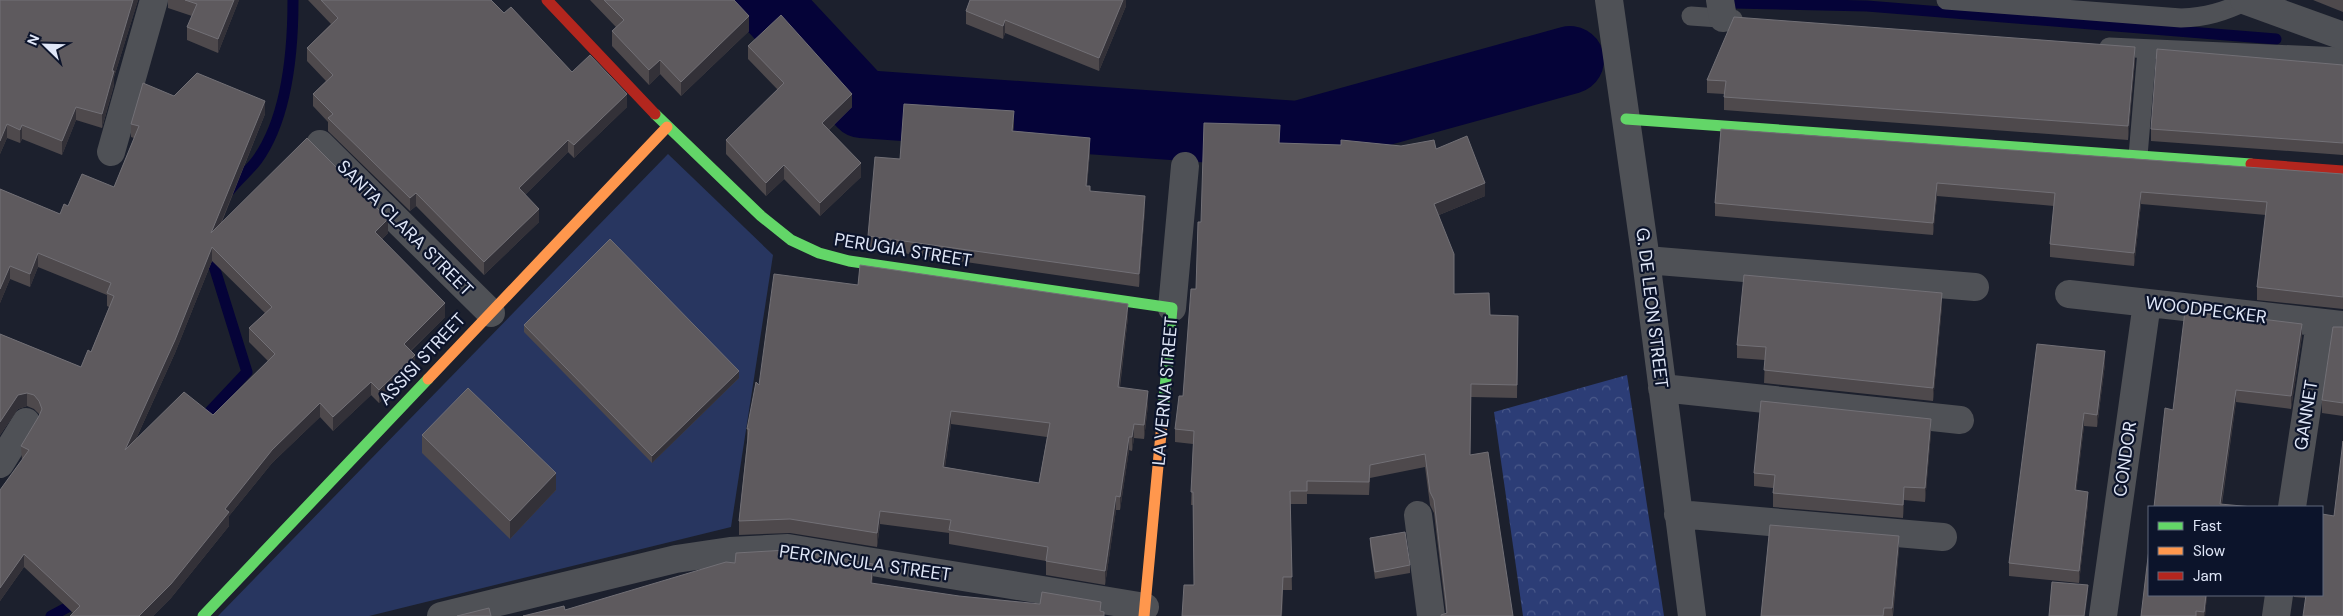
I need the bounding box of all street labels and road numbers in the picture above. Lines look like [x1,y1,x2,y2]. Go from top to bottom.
street label: SANTA CLARA STREET [332,155,478,301]
street label: G. DE LEON STREET [1630,226,1674,390]
street label: PERUGIA STREET [832,227,974,273]
street label: WOODPECKER [2144,291,2268,329]
street label: ASSISI STREET [373,308,471,410]
street label: LA VERNA STREET [1147,315,1183,467]
street label: GANNET [2289,378,2323,452]
street label: CONDOR [2108,420,2142,498]
street label: PERCINCULA STREET [778,539,952,587]

